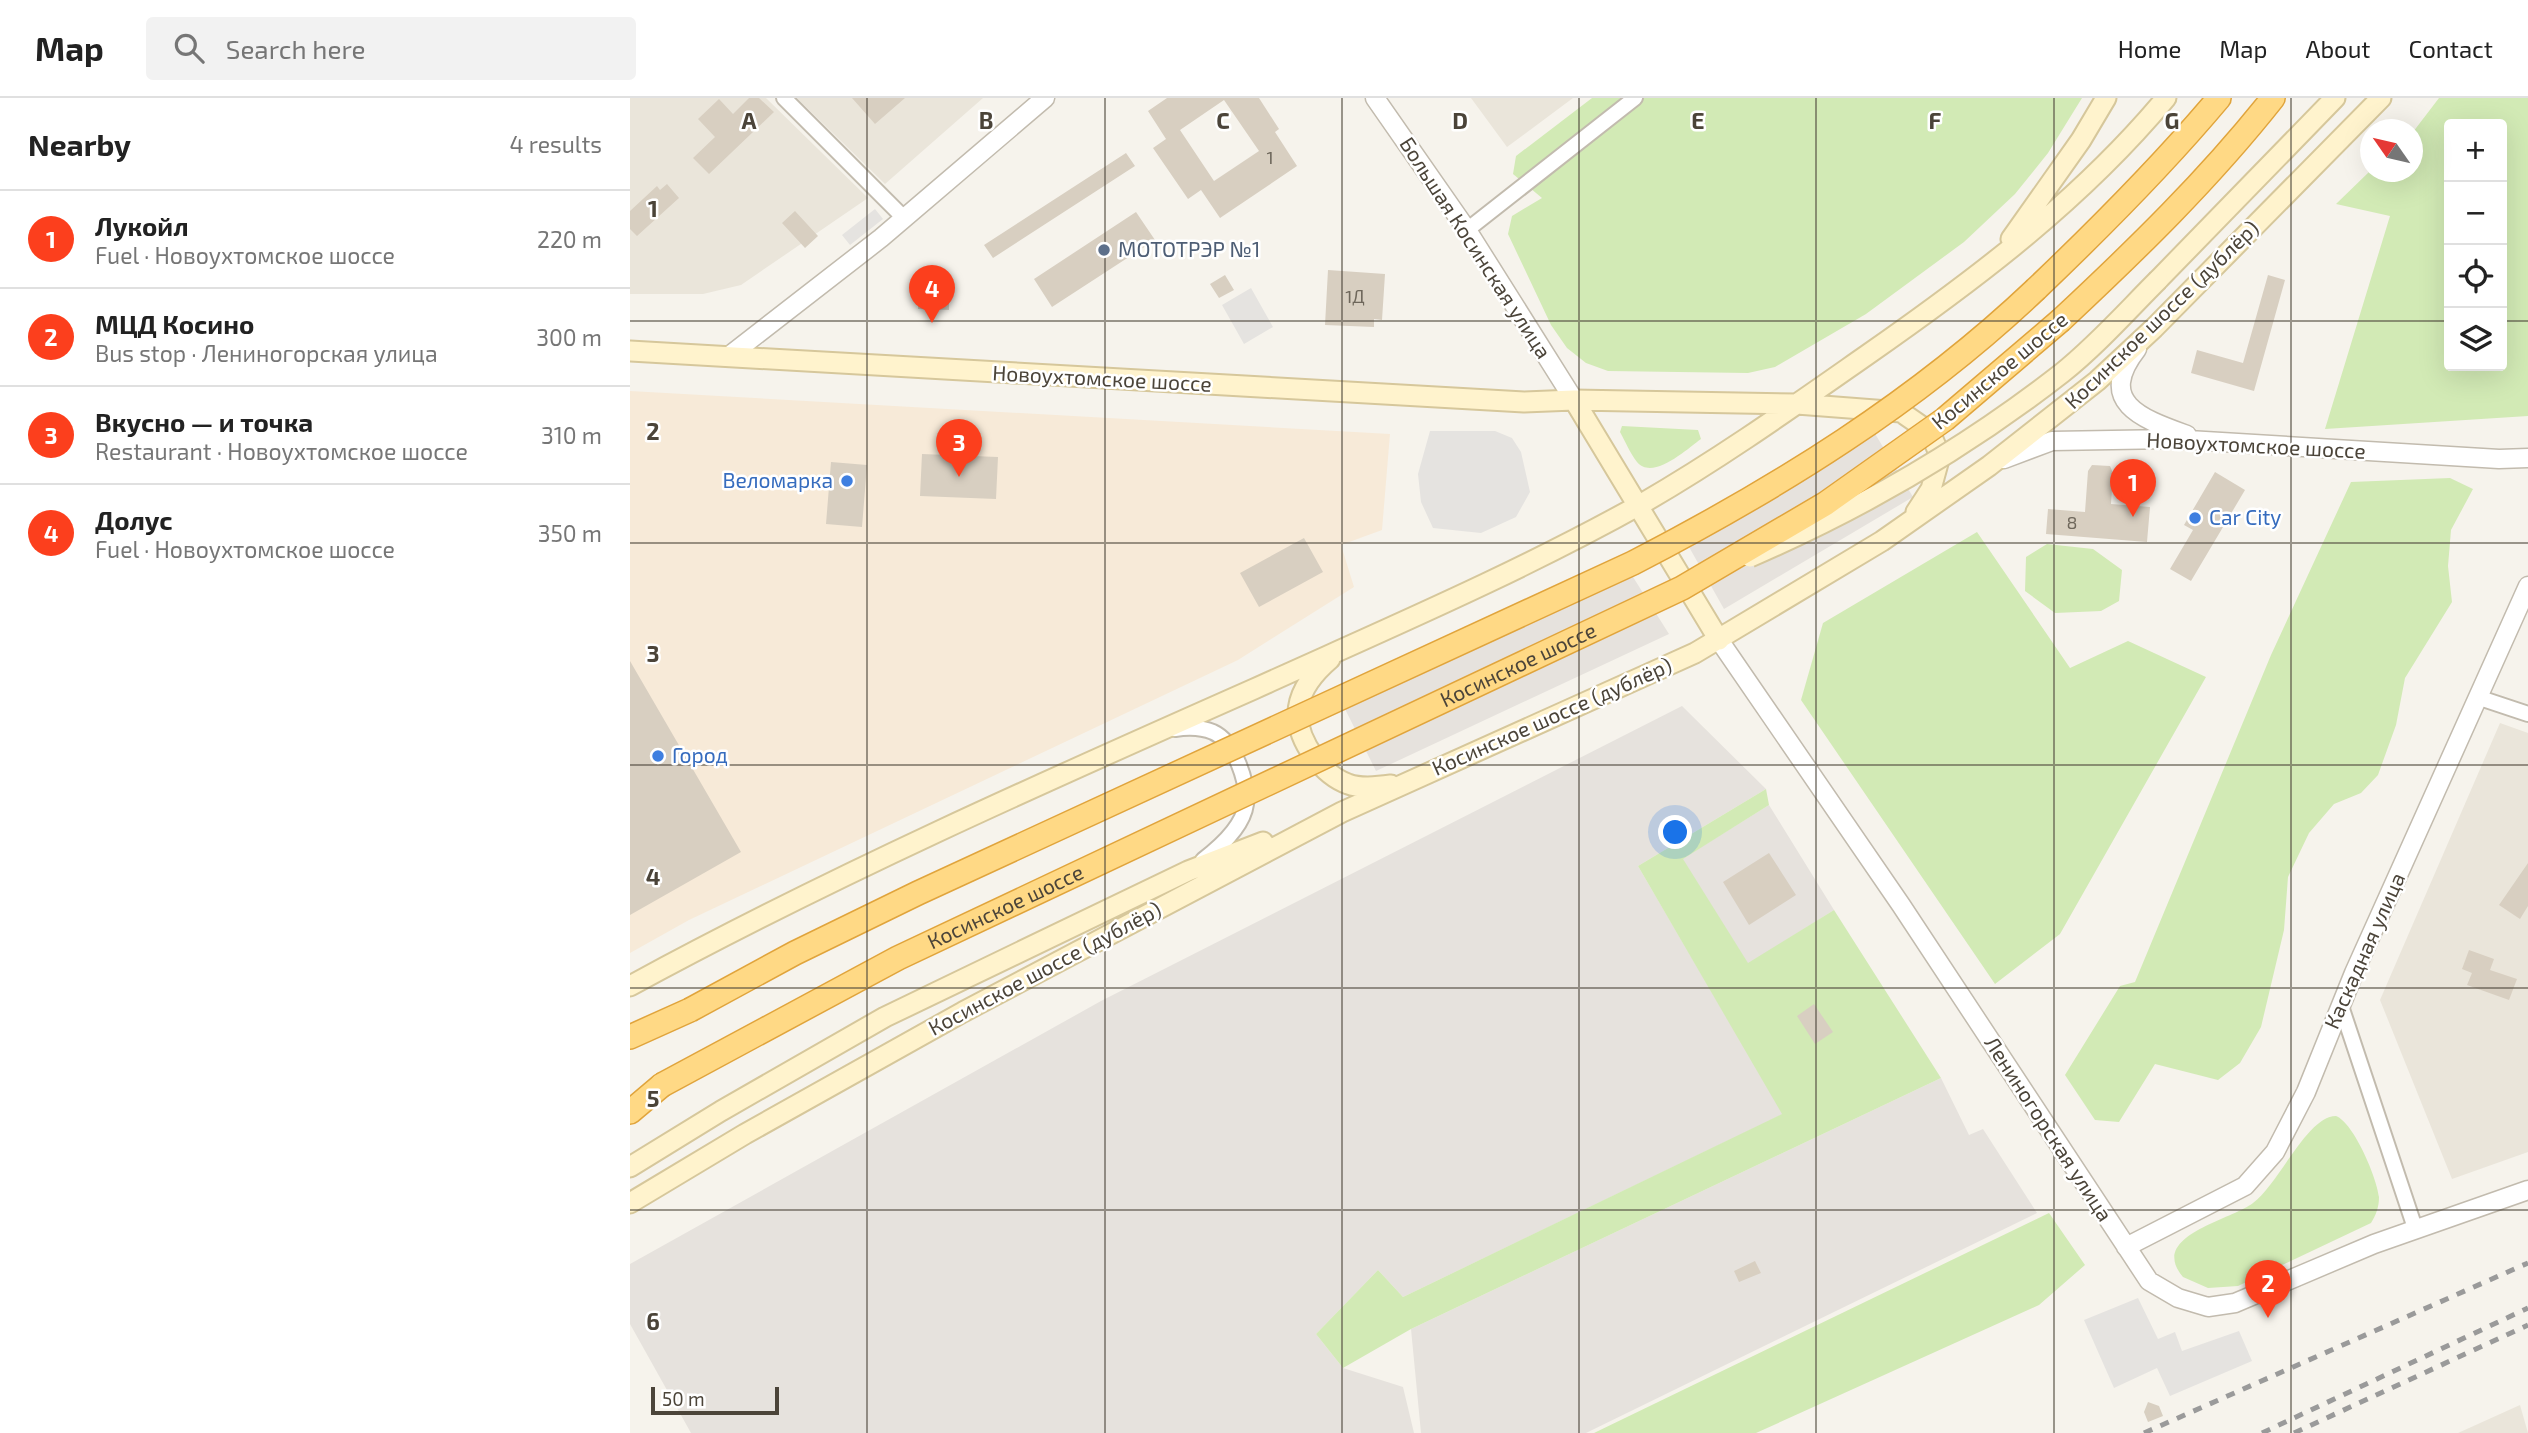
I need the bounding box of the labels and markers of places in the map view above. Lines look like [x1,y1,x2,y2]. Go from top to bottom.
place label: МОТОТРЭР №1 [1118,236,1260,261]
marker: МОТОТРЭР №1 [1096,242,1112,258]
pin: 4 [909,265,955,323]
pin: 3 [936,419,982,477]
pin: 1 [2110,459,2156,517]
place label: Веломарка [722,467,833,492]
marker: Веломарка [839,473,855,489]
place label: Car City [2209,504,2281,529]
marker: Car City [2187,510,2203,526]
place label: Город [672,742,728,767]
marker: Город [650,748,666,764]
pin: 2 [2245,1260,2291,1318]

